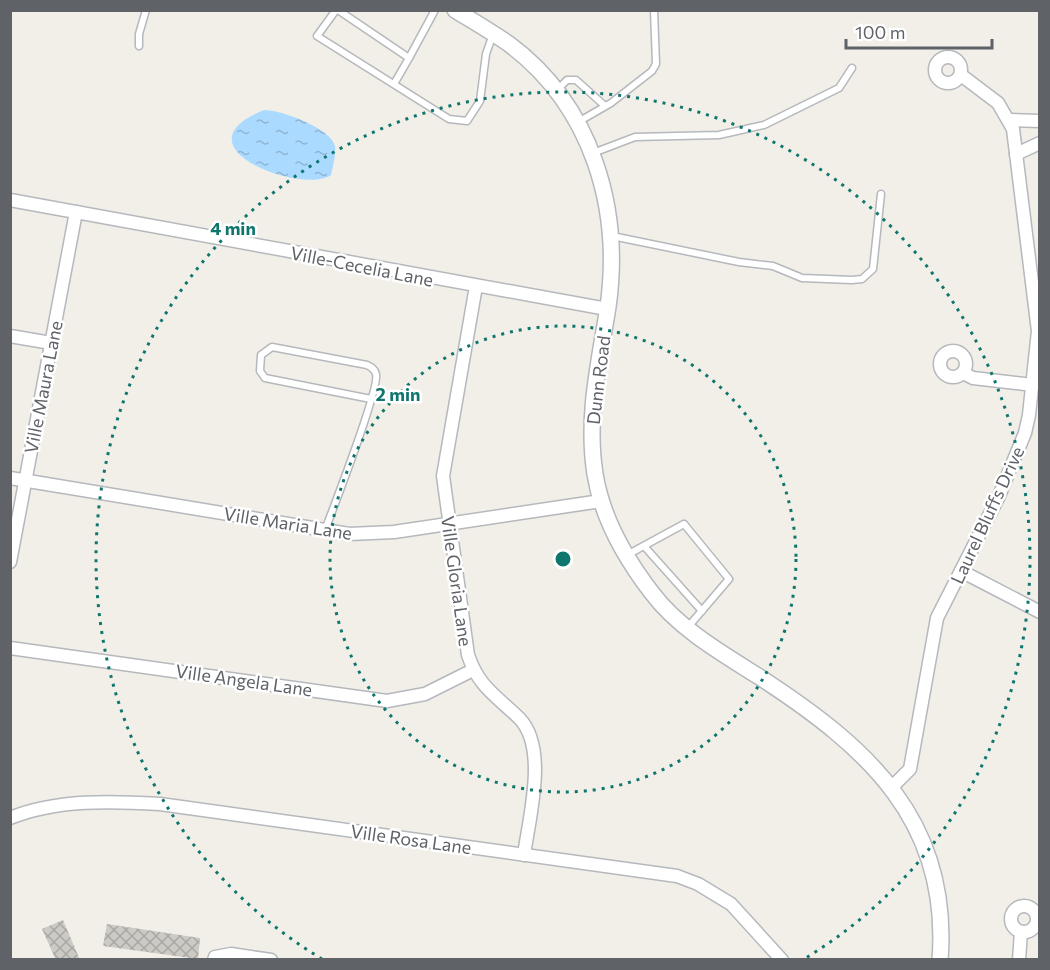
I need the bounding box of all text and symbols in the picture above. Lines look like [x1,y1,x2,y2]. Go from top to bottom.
scale bar [846,12,992,50]
text: 100 m [855,21,905,43]
text: 4 min [210,217,256,239]
street label: Ville-Cecelia Lane [289,241,435,291]
street label: Ville Maura Lane [19,319,67,455]
street label: Dunn Road [582,334,614,426]
text: 2 min [376,383,420,405]
street label: Laurel Bluffs Drive [946,443,1028,587]
street label: Ville Maria Lane [222,502,354,544]
street label: Ville Gloria Lane [437,514,477,648]
centre of rings [553,549,573,569]
street label: Ville Angela Lane [174,660,314,700]
street label: Ville Rosa Lane [349,820,473,858]

